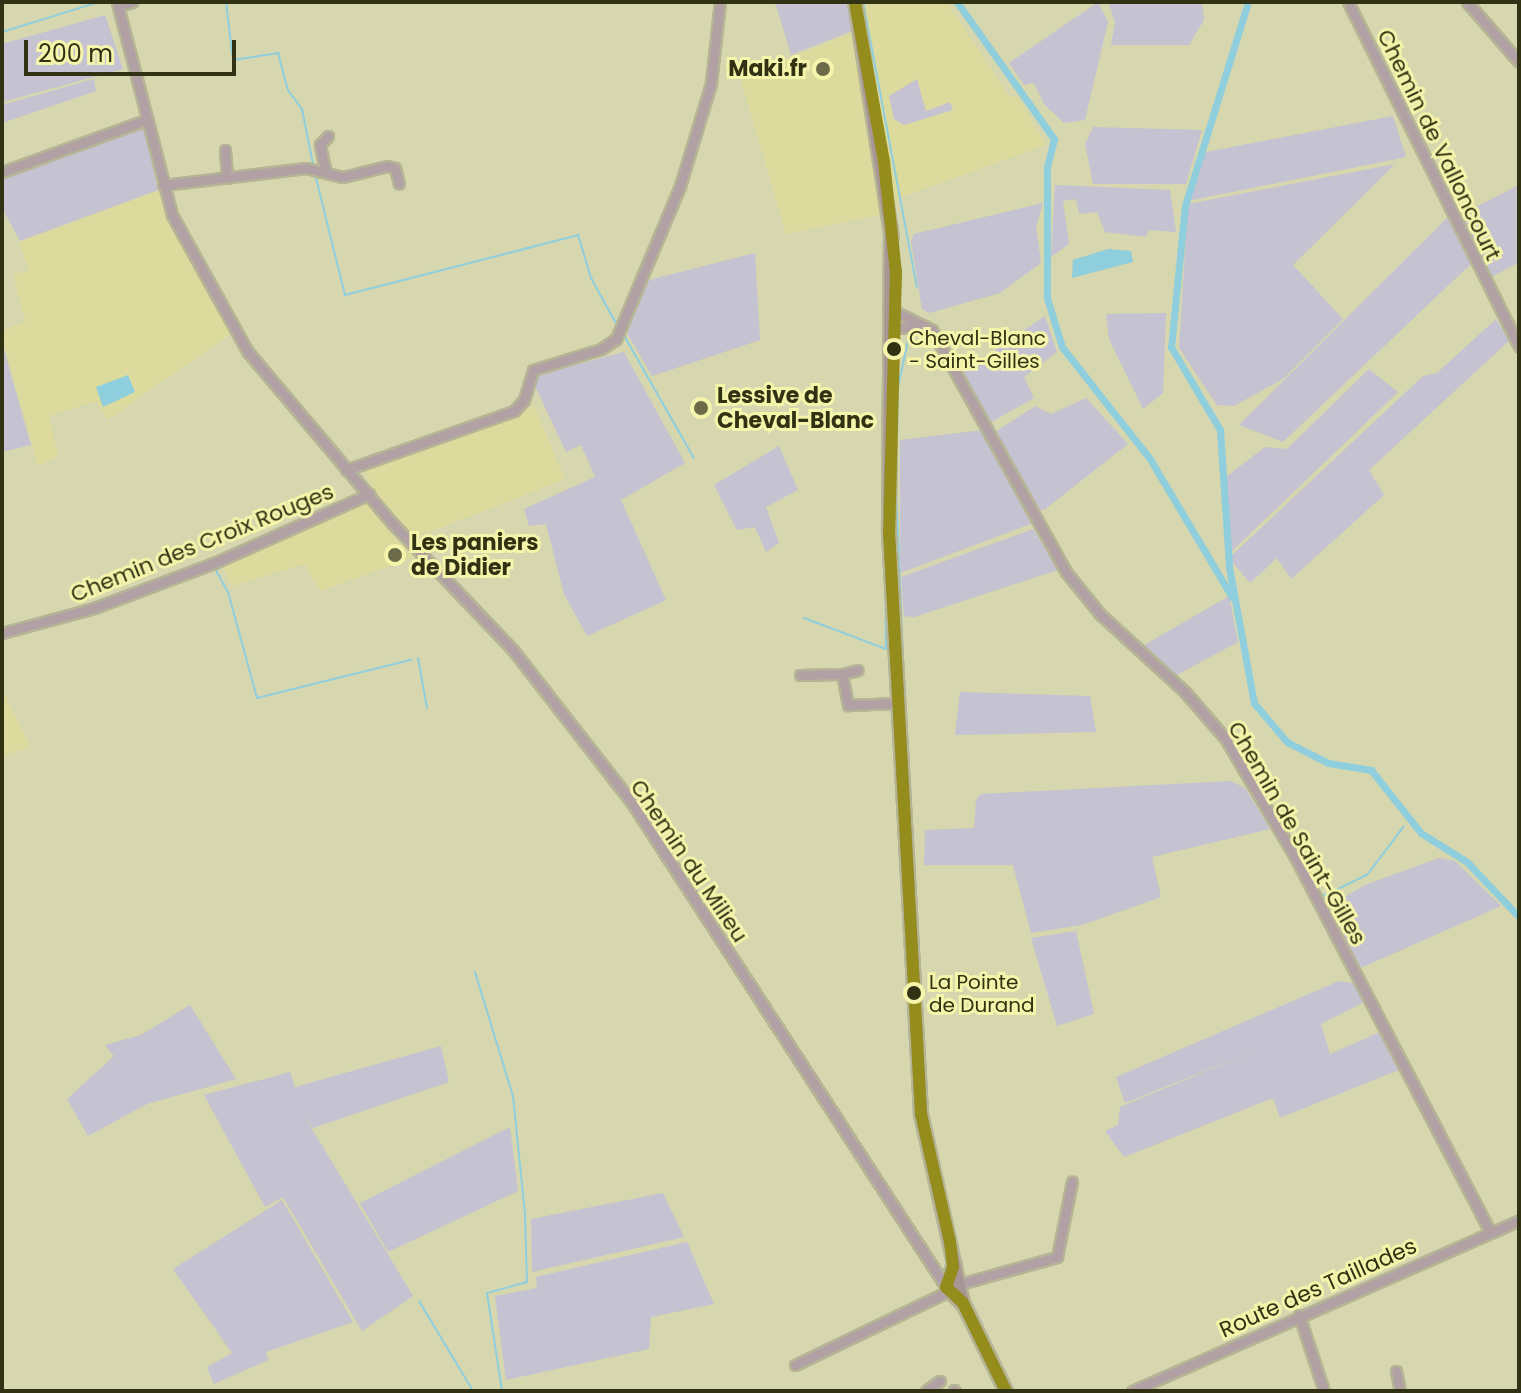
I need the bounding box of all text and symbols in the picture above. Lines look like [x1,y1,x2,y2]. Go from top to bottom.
scale bar [28,24,240,74]
street label: Chemin de Valloncourt [1372,25,1506,265]
text: 200 m [38,37,113,70]
place label: Maki.fr [728,56,807,82]
marker: Maki.fr [814,60,832,78]
place label: Cheval-Blanc - Saint-Gilles [909,326,1046,373]
marker: Cheval-Blanc - Saint-Gilles [886,341,902,357]
place label: Lessive de Cheval-Blanc [717,382,874,434]
marker: Lessive de Cheval-Blanc [692,399,710,417]
street label: Chemin des Croix Rouges [67,478,337,608]
place label: Les paniers de Didier [411,529,538,580]
marker: Les paniers de Didier [386,546,404,564]
street label: Chemin de Saint-Gilles [1222,717,1372,949]
street label: Chemin du Milieu [625,775,753,947]
place label: La Pointe de Durand [929,970,1034,1017]
marker: La Pointe de Durand [906,985,922,1001]
street label: Route des Taillades [1215,1233,1421,1343]

